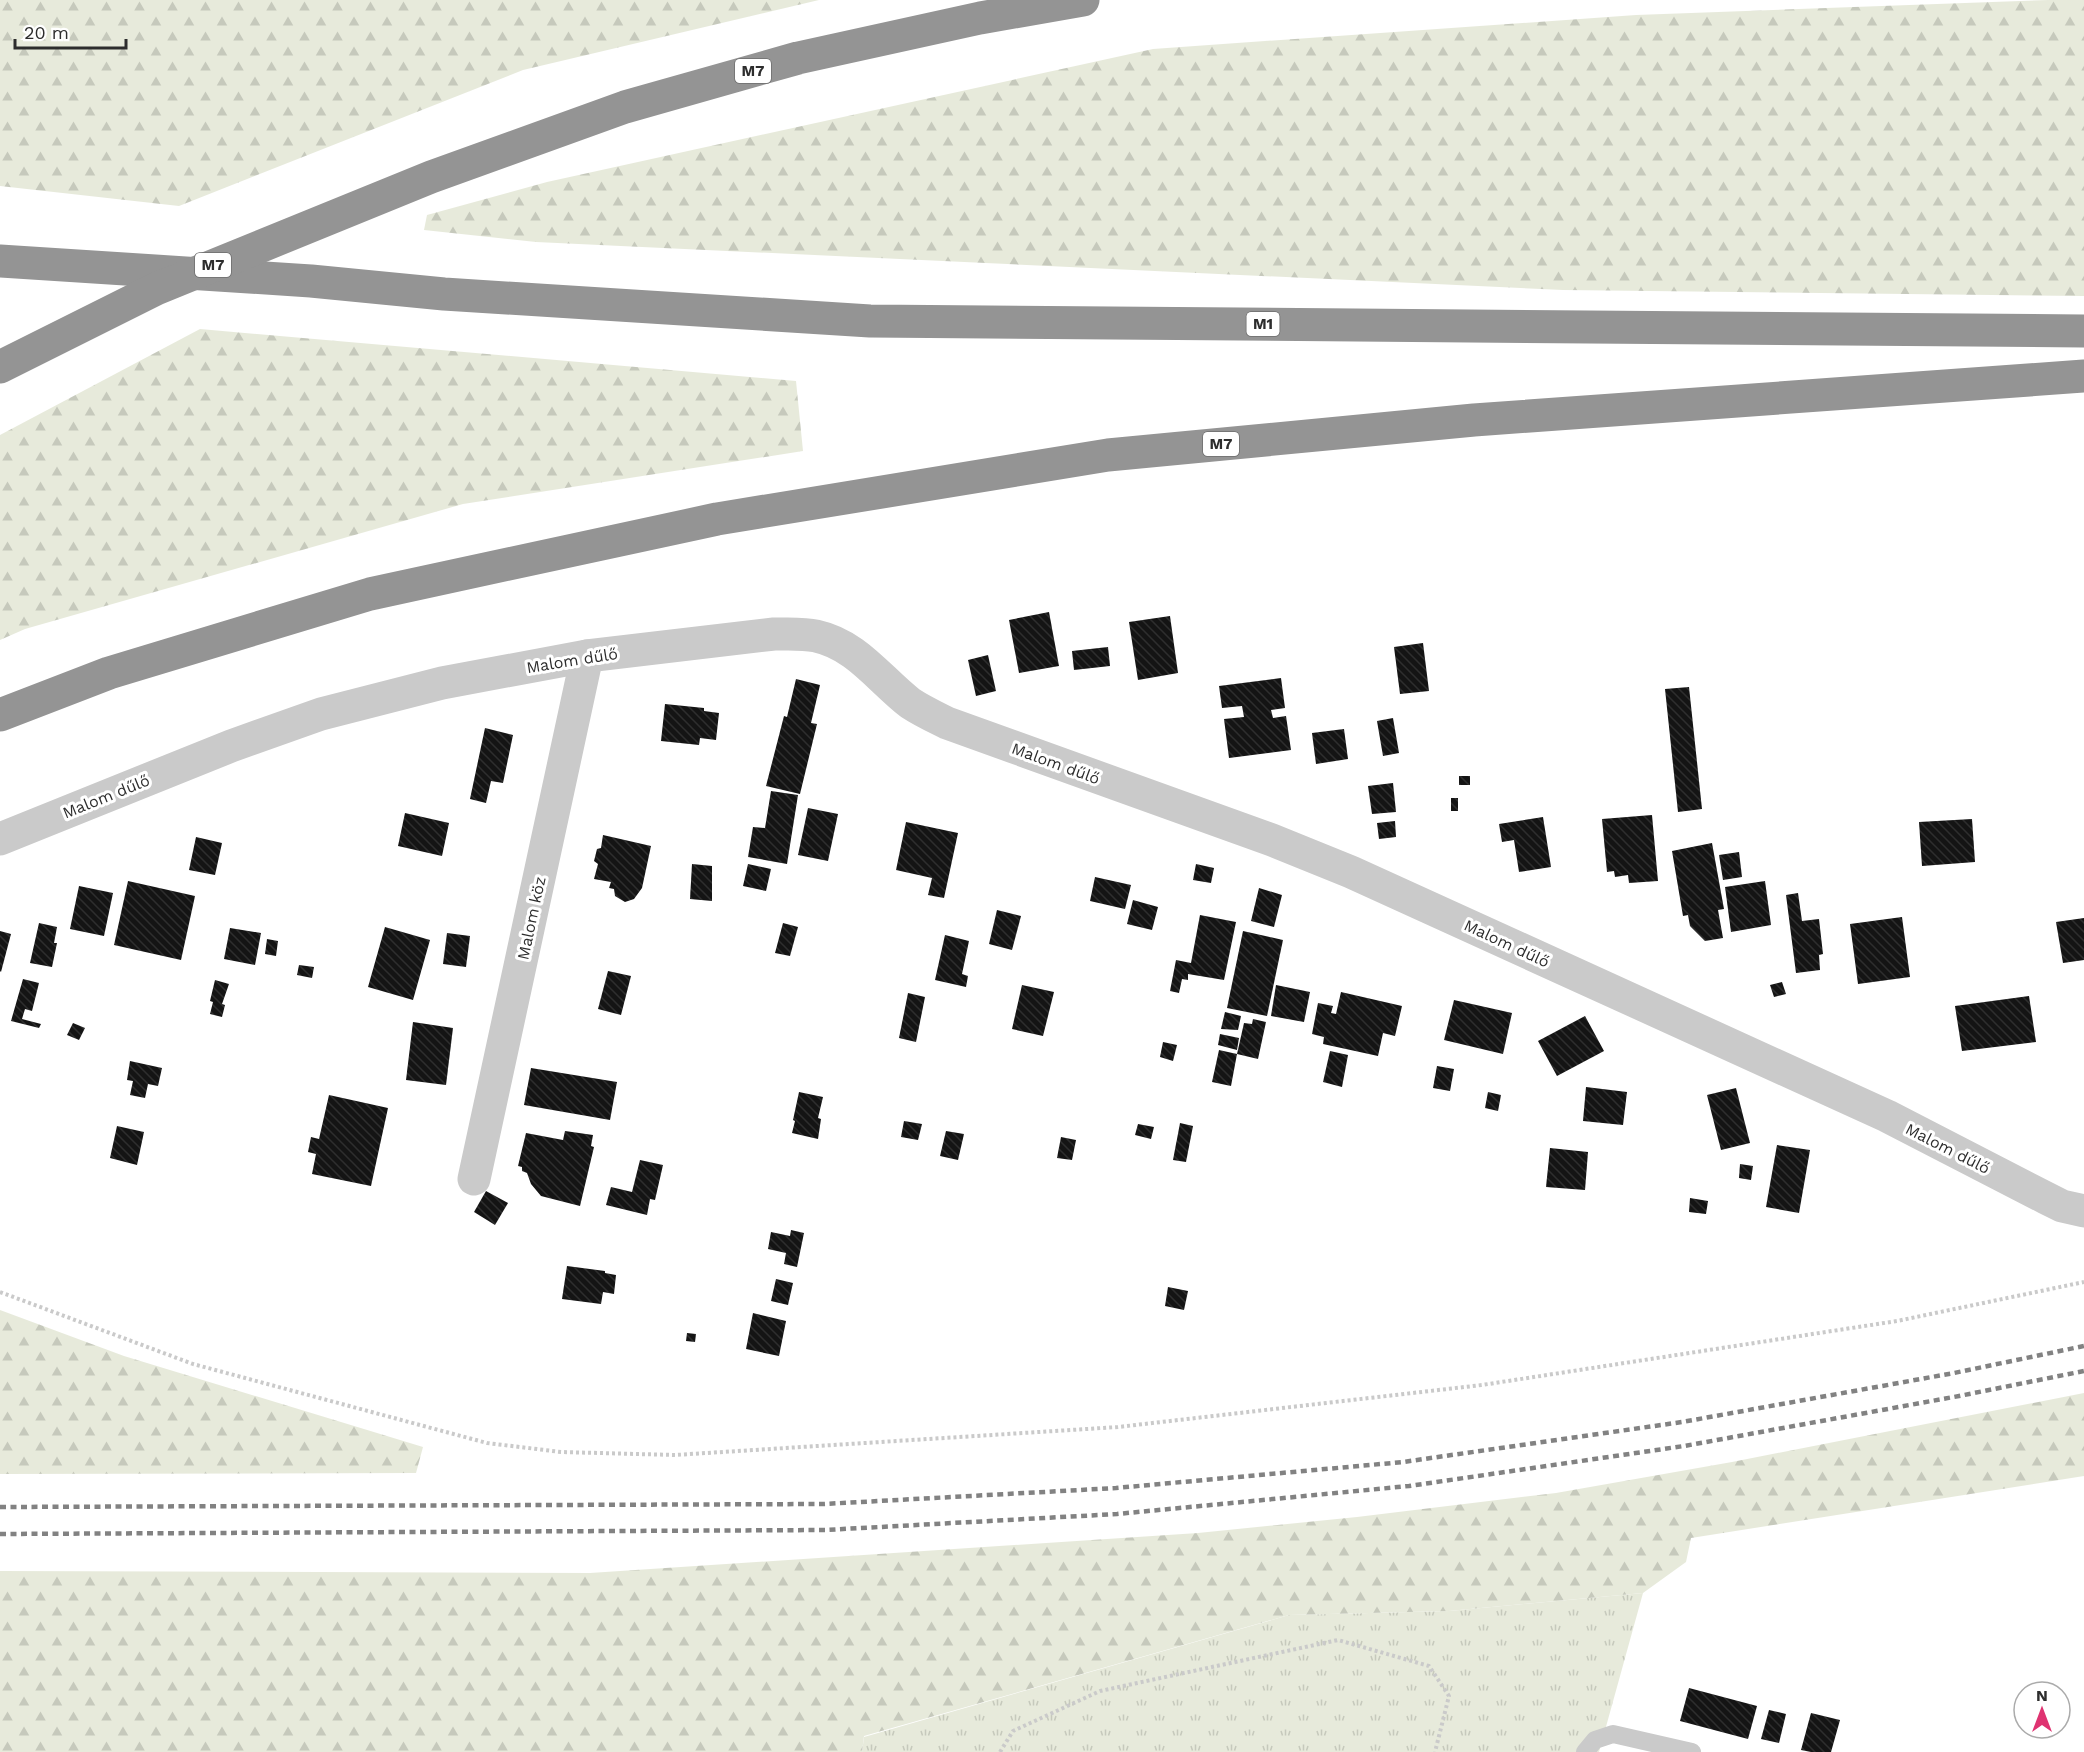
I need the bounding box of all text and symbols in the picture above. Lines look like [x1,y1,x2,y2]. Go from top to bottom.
scale bar [15,12,126,50]
text: 20 m [24,22,69,43]
road number: M7 [735,59,771,83]
road number: M7 [195,253,231,277]
road number: M1 [1246,312,1280,336]
road number: M7 [1203,432,1239,456]
street label: Malom dűlő [525,644,619,677]
street label: Malom dűlő [1009,739,1102,788]
street label: Malom dűlő [60,770,153,823]
street label: Malom köz [513,875,550,961]
street label: Malom dűlő [1461,915,1553,972]
street label: Malom dűlő [1902,1119,1993,1178]
north arrow [2012,1680,2072,1740]
text: N [2036,1686,2048,1705]

